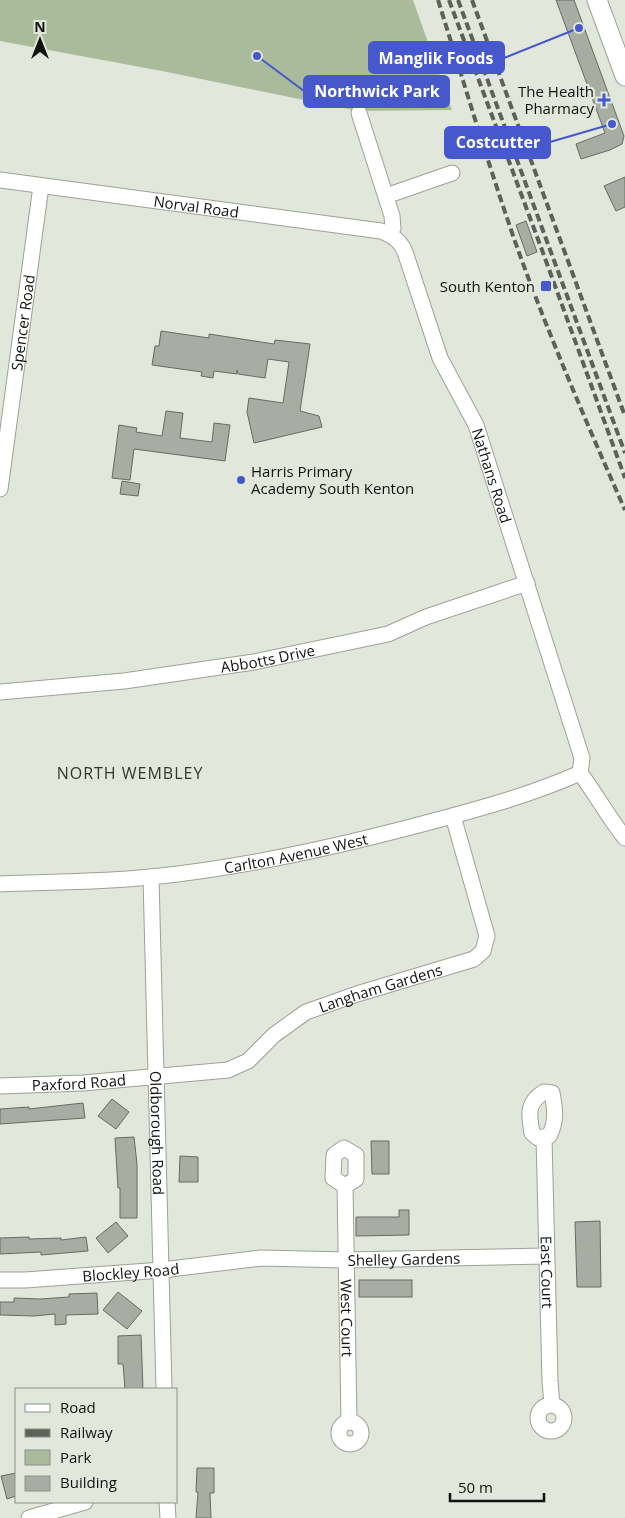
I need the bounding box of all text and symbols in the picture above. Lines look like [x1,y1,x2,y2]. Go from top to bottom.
north arrow [15,15,65,65]
text: N [34,17,46,36]
callout: Manglik Foods [369,42,504,73]
text: Manglik Foods [379,47,493,69]
callout: Northwick Park [304,76,449,107]
text: Northwick Park [314,80,440,102]
place label: The Health Pharmacy [518,81,594,118]
marker: The Health Pharmacy [598,94,610,106]
callout: Costcutter [445,127,550,158]
text: Costcutter [456,131,540,153]
street label: Norval Road [152,191,240,222]
street label: Spencer Road [6,273,39,372]
place label: South Kenton [440,276,535,296]
marker: South Kenton [539,279,553,293]
street label: Nathans Road [468,425,517,526]
place label: Harris Primary Academy South Kenton [251,461,414,498]
marker: Harris Primary Academy South Kenton [235,474,247,486]
street label: Abbotts Drive [219,640,317,677]
district label: NORTH WEMBLEY [57,762,203,784]
street label: Carlton Avenue West [222,828,370,877]
street label: Langham Gardens [316,959,444,1017]
street label: Paxford Road [31,1069,127,1095]
street label: Oldborough Road [146,1071,169,1195]
street label: East Court [536,1236,558,1308]
street label: Shelley Gardens [347,1248,460,1270]
street label: Blockley Road [82,1258,180,1286]
street label: West Court [337,1279,358,1357]
legend [15,1388,178,1503]
text: Road [60,1397,96,1417]
text: Railway [60,1422,113,1442]
text: Park [60,1447,91,1467]
scale bar [450,1470,544,1502]
text: Building [60,1472,117,1492]
text: 50 m [458,1477,493,1497]

